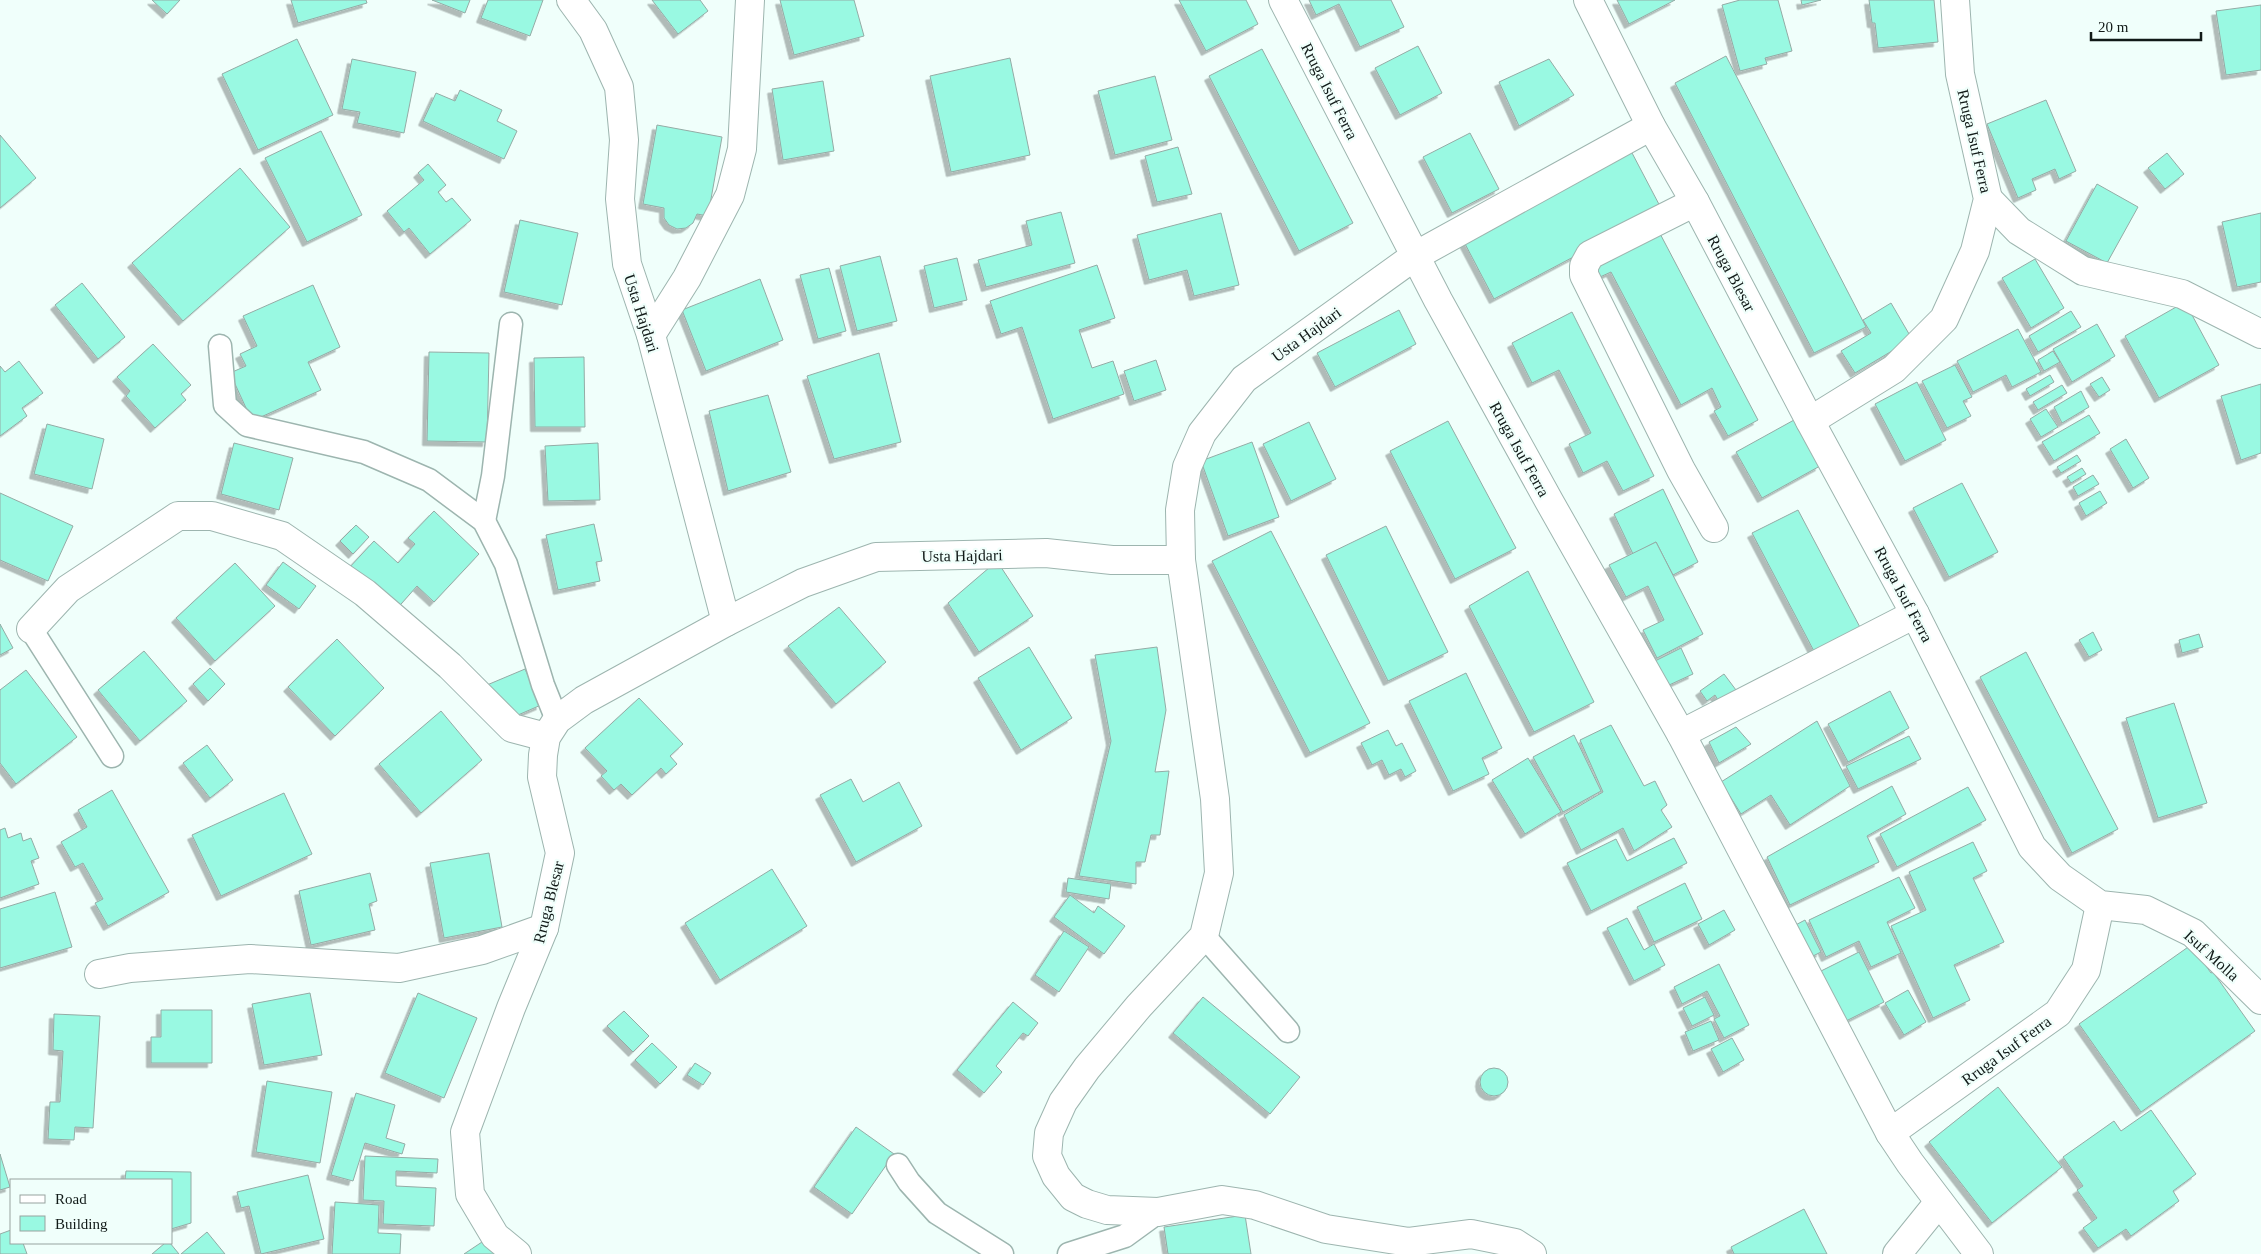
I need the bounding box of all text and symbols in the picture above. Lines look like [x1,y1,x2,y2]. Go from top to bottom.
scale bar [2091,10,2201,42]
text: 20 m [2098,19,2129,35]
street label: Rruga Isuf Ferra [1297,40,1361,143]
street label: Rruga Isuf Ferra [1953,88,1995,195]
street label: Rruga Blesar [1703,232,1759,315]
street label: Usta Hajdari [620,272,662,355]
street label: Usta Hajdari [1268,303,1345,366]
street label: Rruga Isuf Ferra [1486,399,1553,500]
street label: Rruga Isuf Ferra [1870,544,1936,645]
street label: Usta Hajdari [921,546,1003,566]
street label: Rruga Blesar [530,859,568,945]
street label: Isuf Molla [2181,927,2242,984]
street label: Rruga Isuf Ferra [1959,1012,2055,1089]
legend [10,1179,172,1244]
text: Road [55,1191,87,1207]
text: Building [55,1216,108,1232]

